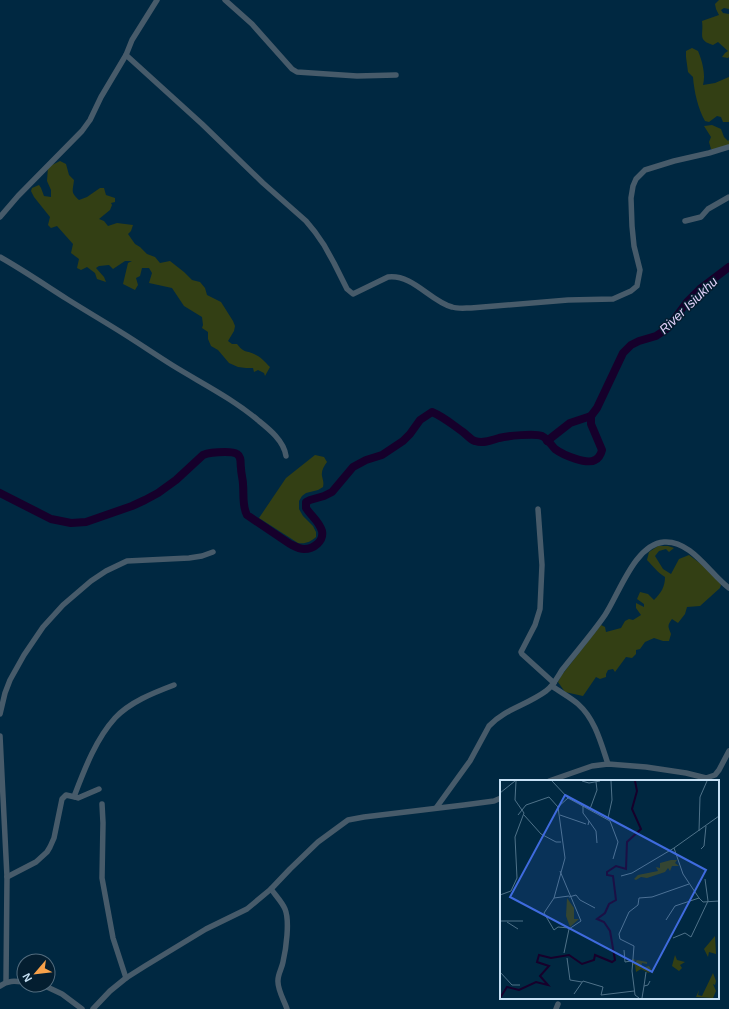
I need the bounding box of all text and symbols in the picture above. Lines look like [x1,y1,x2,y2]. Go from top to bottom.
water label: River Isiukhu [656,274,721,337]
inset map [500,780,719,999]
north arrow [16,953,56,993]
text: N [20,971,34,984]

